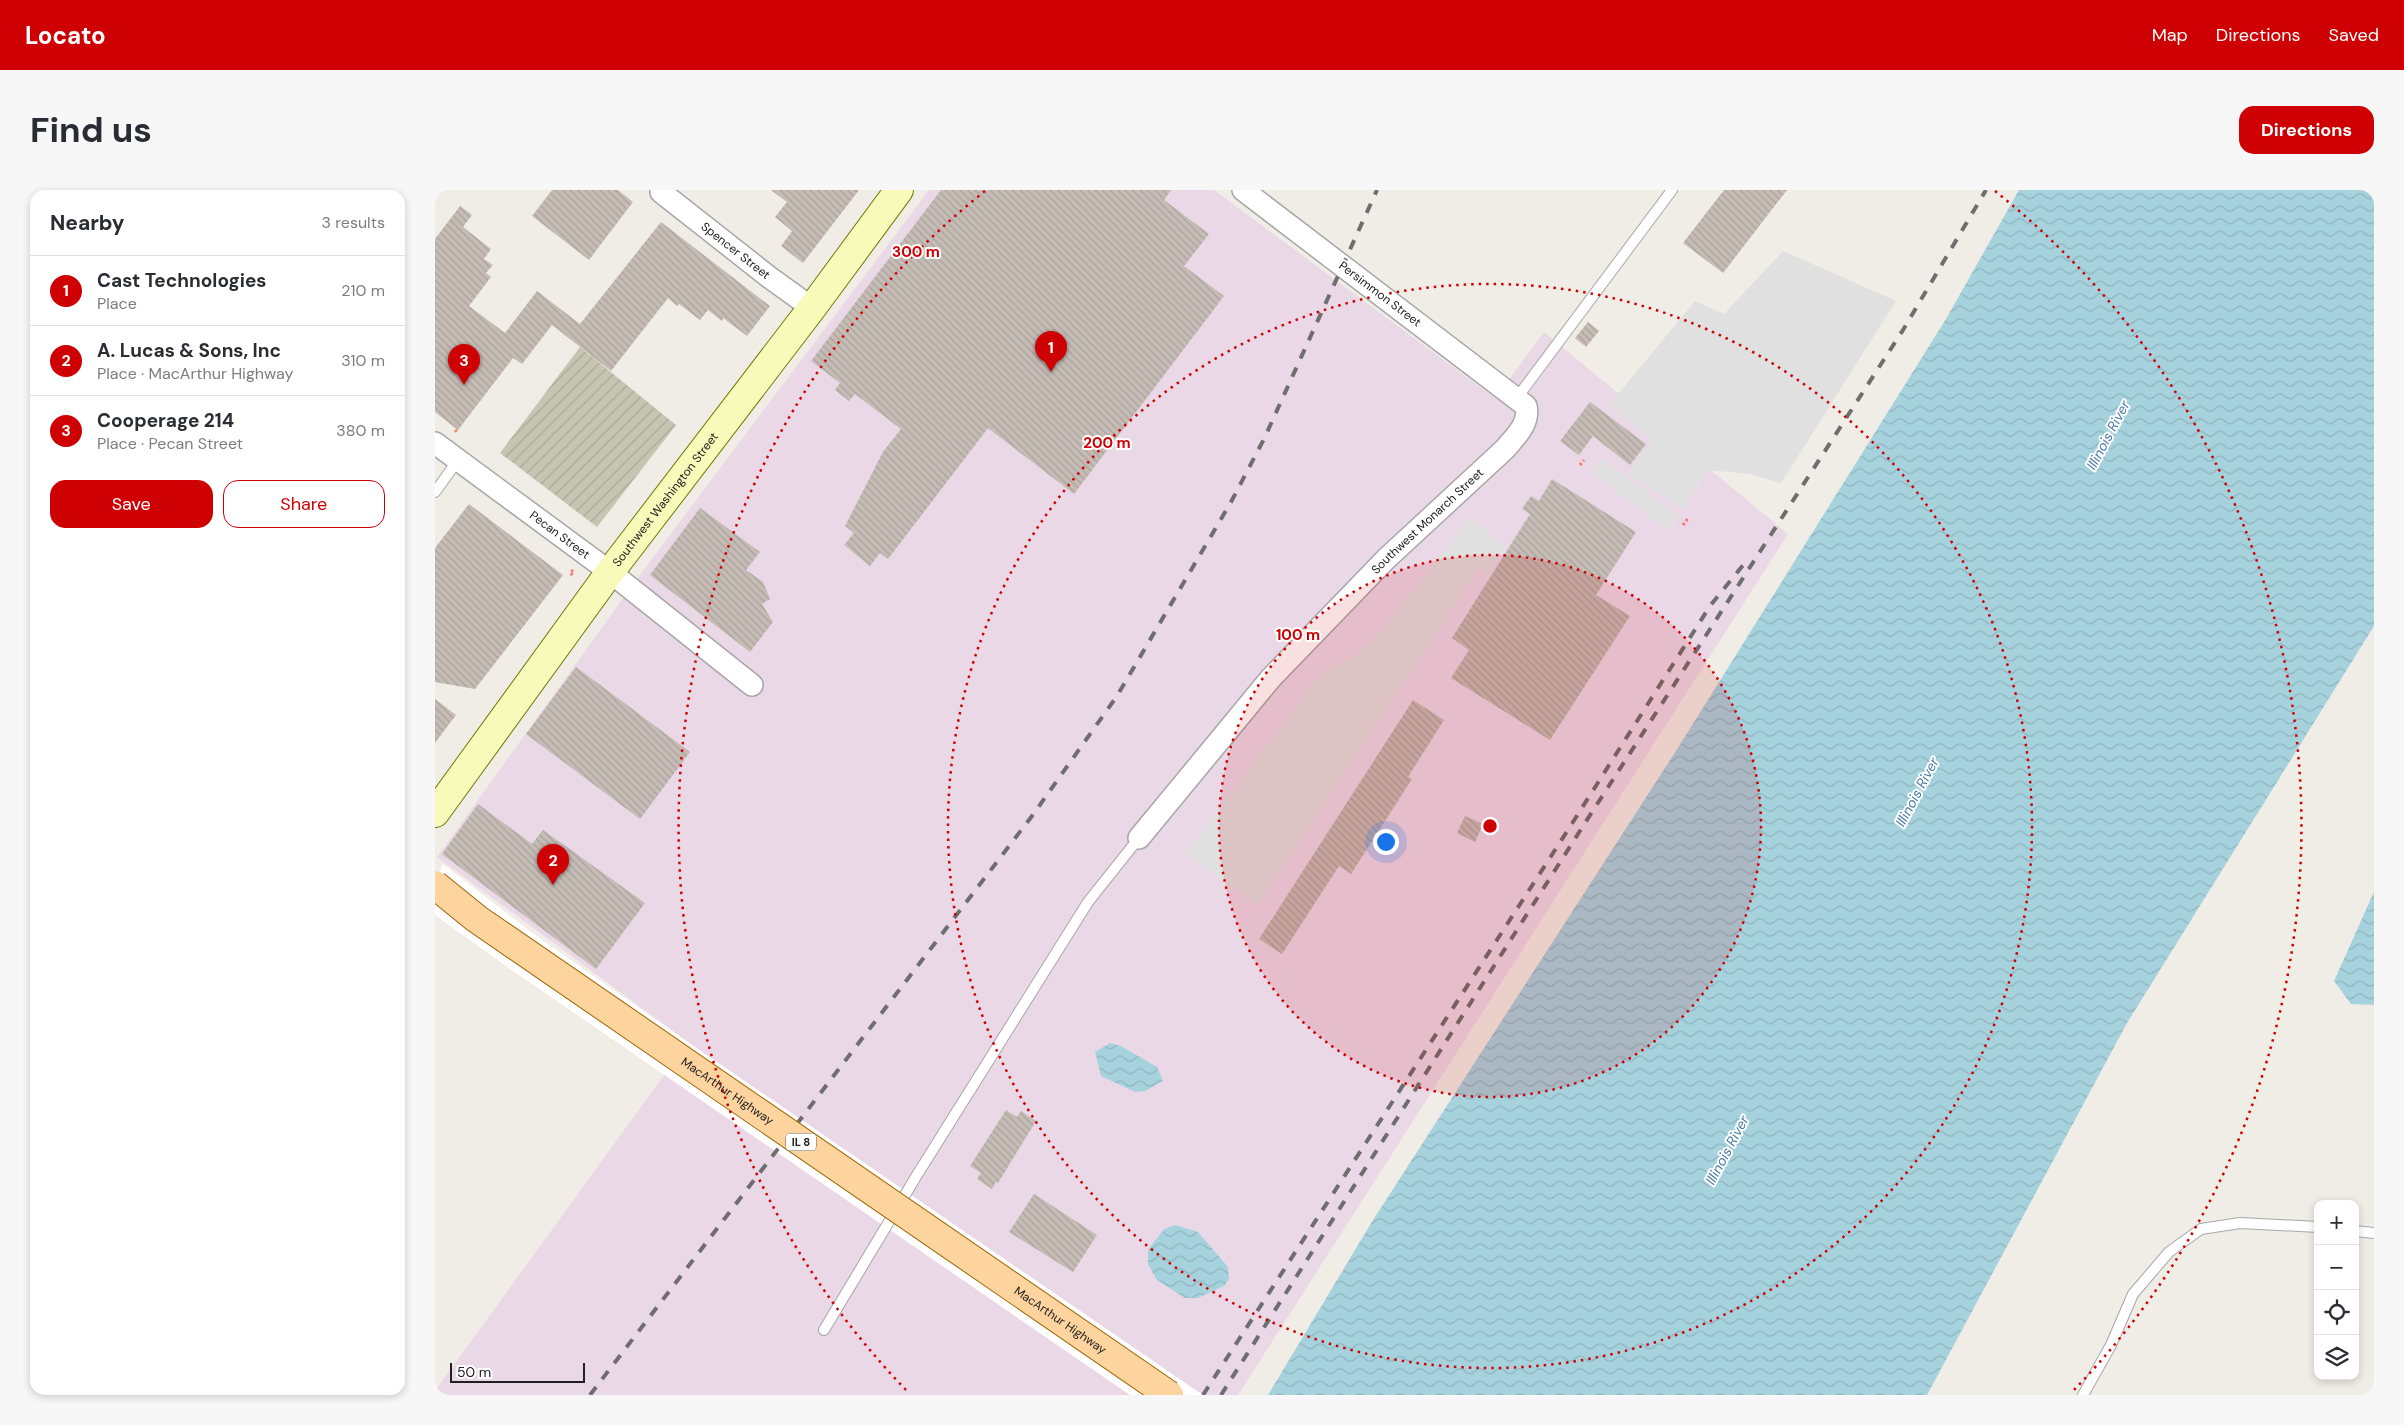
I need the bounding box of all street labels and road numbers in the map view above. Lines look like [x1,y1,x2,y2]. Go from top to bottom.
street label: Spencer Street [698,219,774,283]
street label: Persimmon Street [1336,258,1425,330]
street label: Southwest Washington Street [609,429,722,570]
street label: Southwest Monarch Street [1368,465,1487,577]
street label: Pecan Street [526,507,593,563]
street label: MacArthur Highway [678,1054,777,1129]
road number: IL 8 [786,1134,816,1150]
street label: MacArthur Highway [1011,1283,1110,1358]

